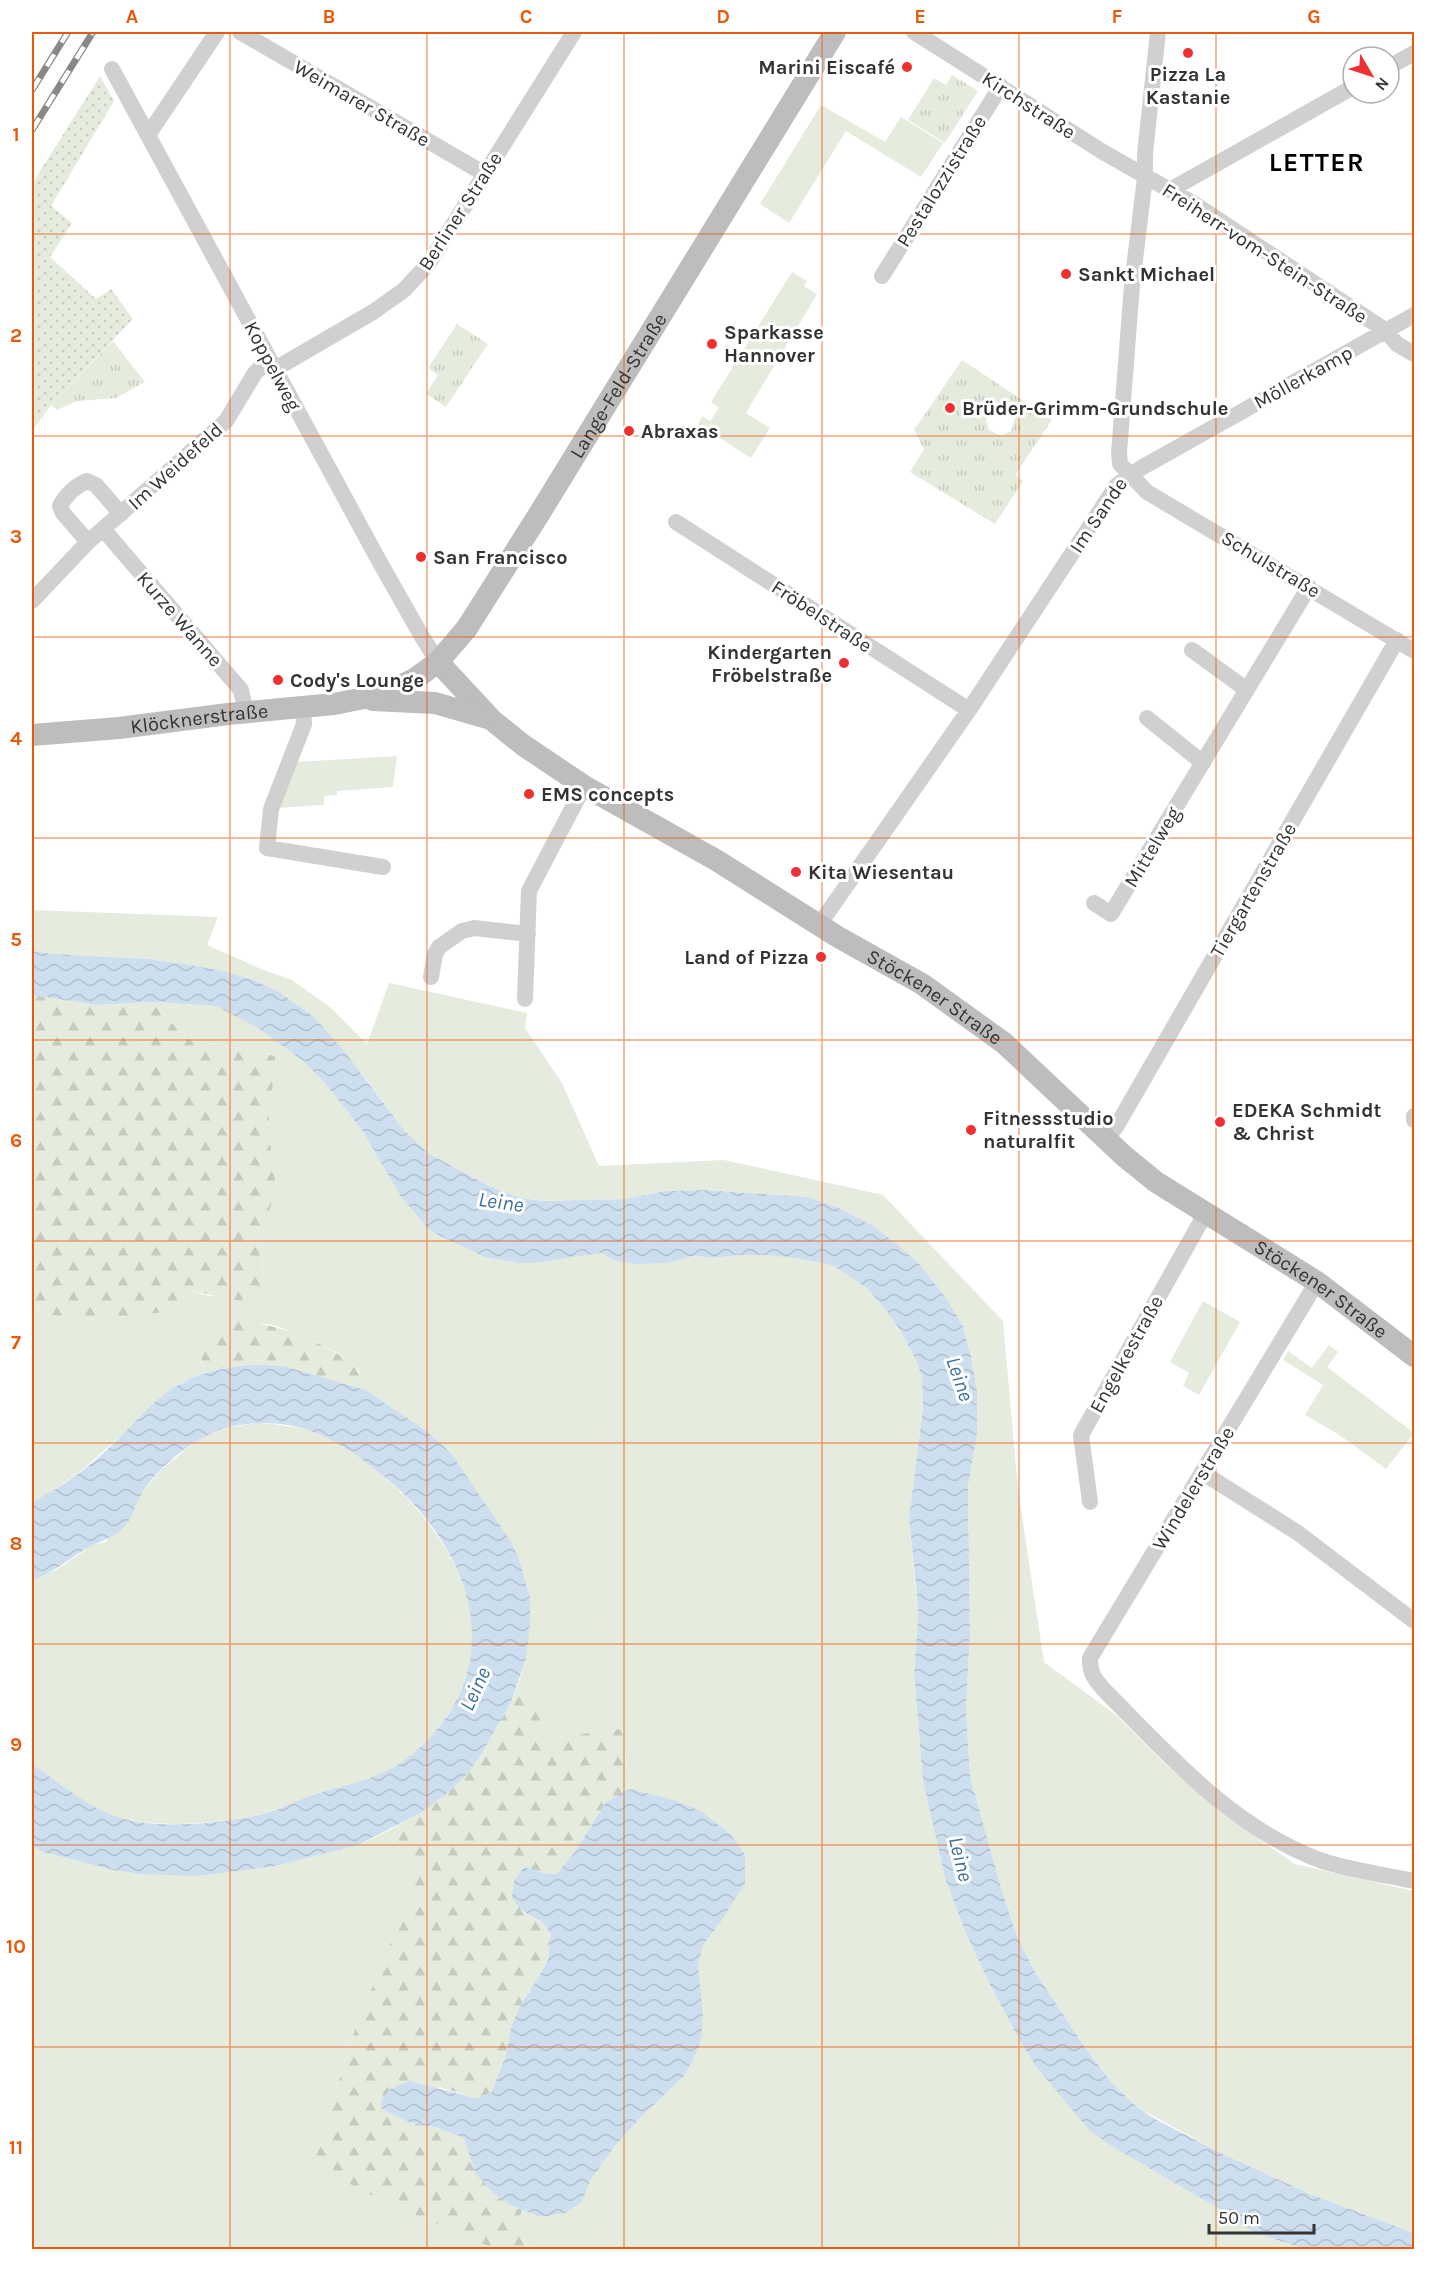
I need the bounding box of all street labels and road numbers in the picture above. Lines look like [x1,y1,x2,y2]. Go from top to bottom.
street label: Weimarer Straße [290,55,434,152]
street label: Kirchstraße [978,67,1080,144]
street label: Pestalozzistraße [892,111,991,251]
street label: Berliner Straße [414,148,507,275]
street label: Freiherr-vom-Stein-Straße [1158,179,1371,328]
street label: Lange-Feld-Straße [565,309,672,463]
street label: Koppelweg [239,317,306,415]
street label: Möllerkamp [1250,341,1357,414]
street label: Im Weidefeld [123,418,227,515]
street label: Im Sande [1065,473,1132,558]
street label: Schulstraße [1217,526,1324,603]
street label: Kurze Wanne [132,567,227,672]
street label: Fröbelstraße [767,575,876,657]
street label: Klöcknerstraße [129,699,269,738]
street label: Mittelweg [1119,803,1185,892]
street label: Tiergartenstraße [1206,819,1301,962]
street label: Stöckener Straße [863,945,1007,1050]
street label: Stöckener Straße [1250,1235,1392,1343]
street label: Engelkestraße [1085,1291,1168,1417]
street label: Windelerstraße [1148,1422,1239,1554]

